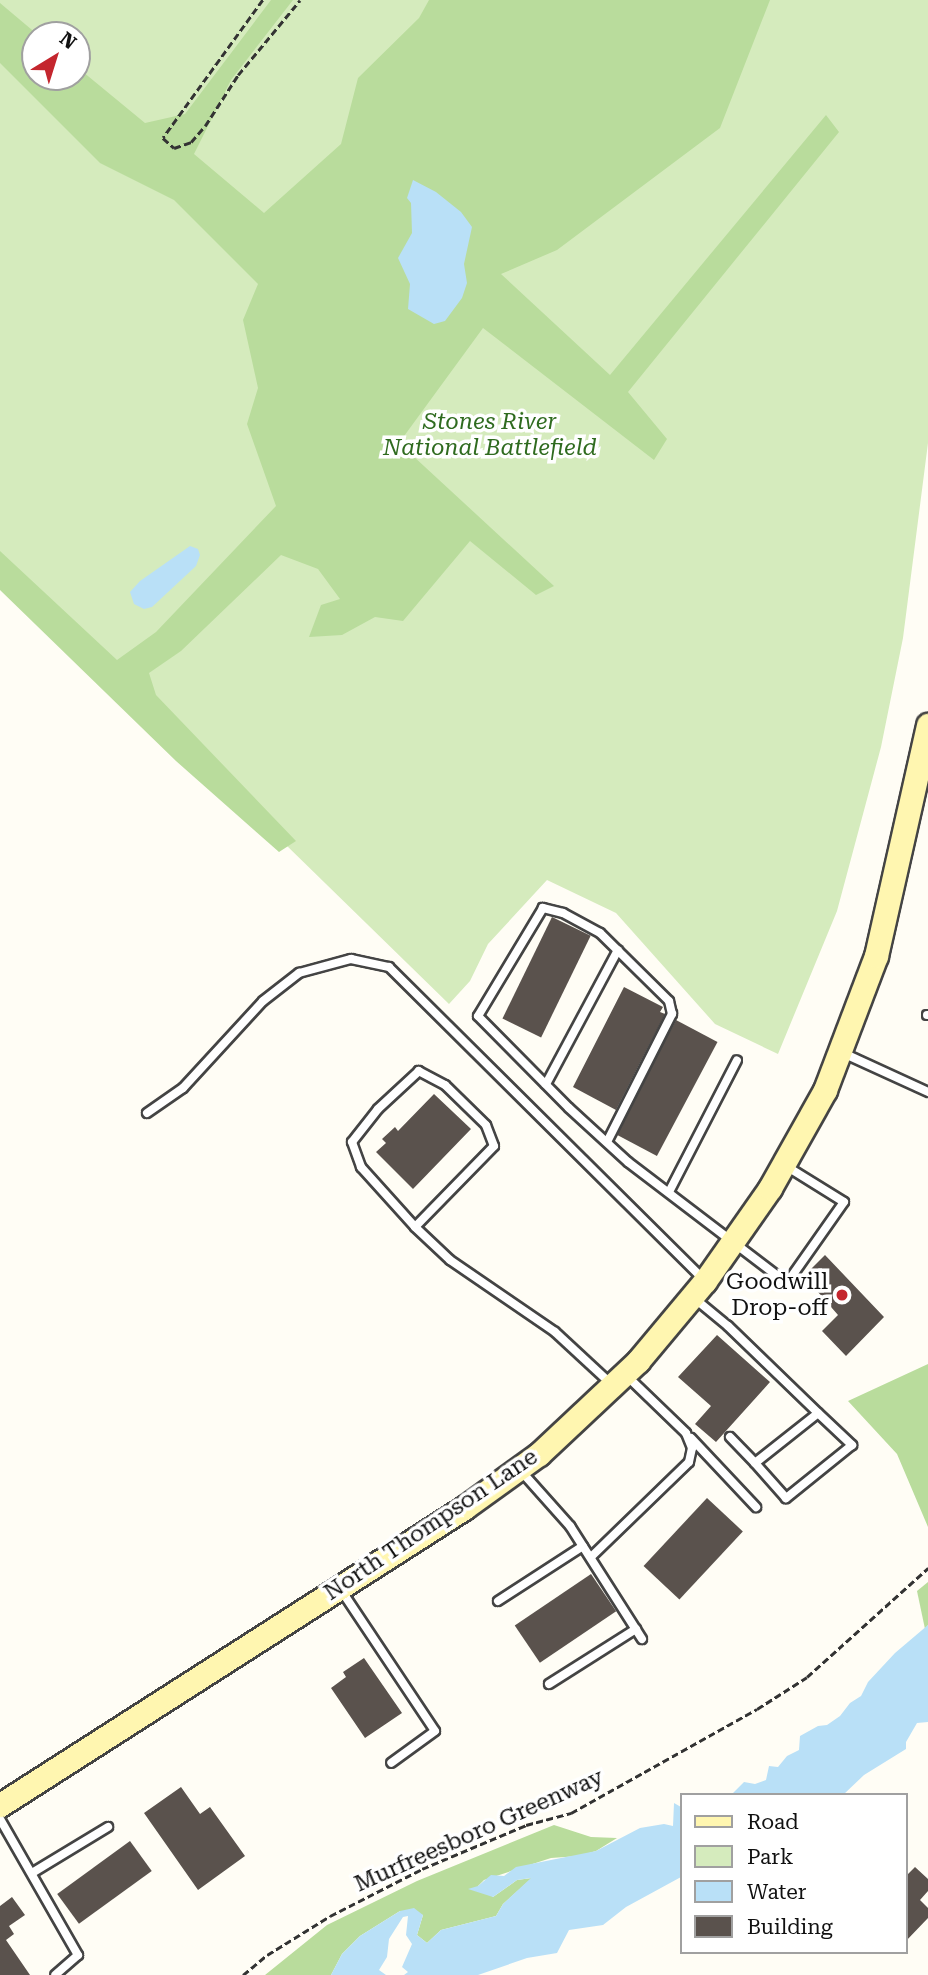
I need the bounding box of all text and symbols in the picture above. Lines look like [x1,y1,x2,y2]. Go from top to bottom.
north arrow [21,21,91,91]
text: N [55,27,81,54]
park label: Stones River National Battlefield [383,408,597,462]
place label: Goodwill Drop-off [726,1268,828,1322]
marker: Goodwill Drop-off [834,1287,850,1303]
street label: North Thompson Lane [319,1443,543,1607]
street label: Murfreesboro Greenway [350,1764,608,1898]
legend [680,1793,907,1954]
text: Road [747,1810,799,1834]
text: Park [747,1845,793,1869]
text: Water [747,1880,806,1904]
text: Building [747,1915,833,1939]

